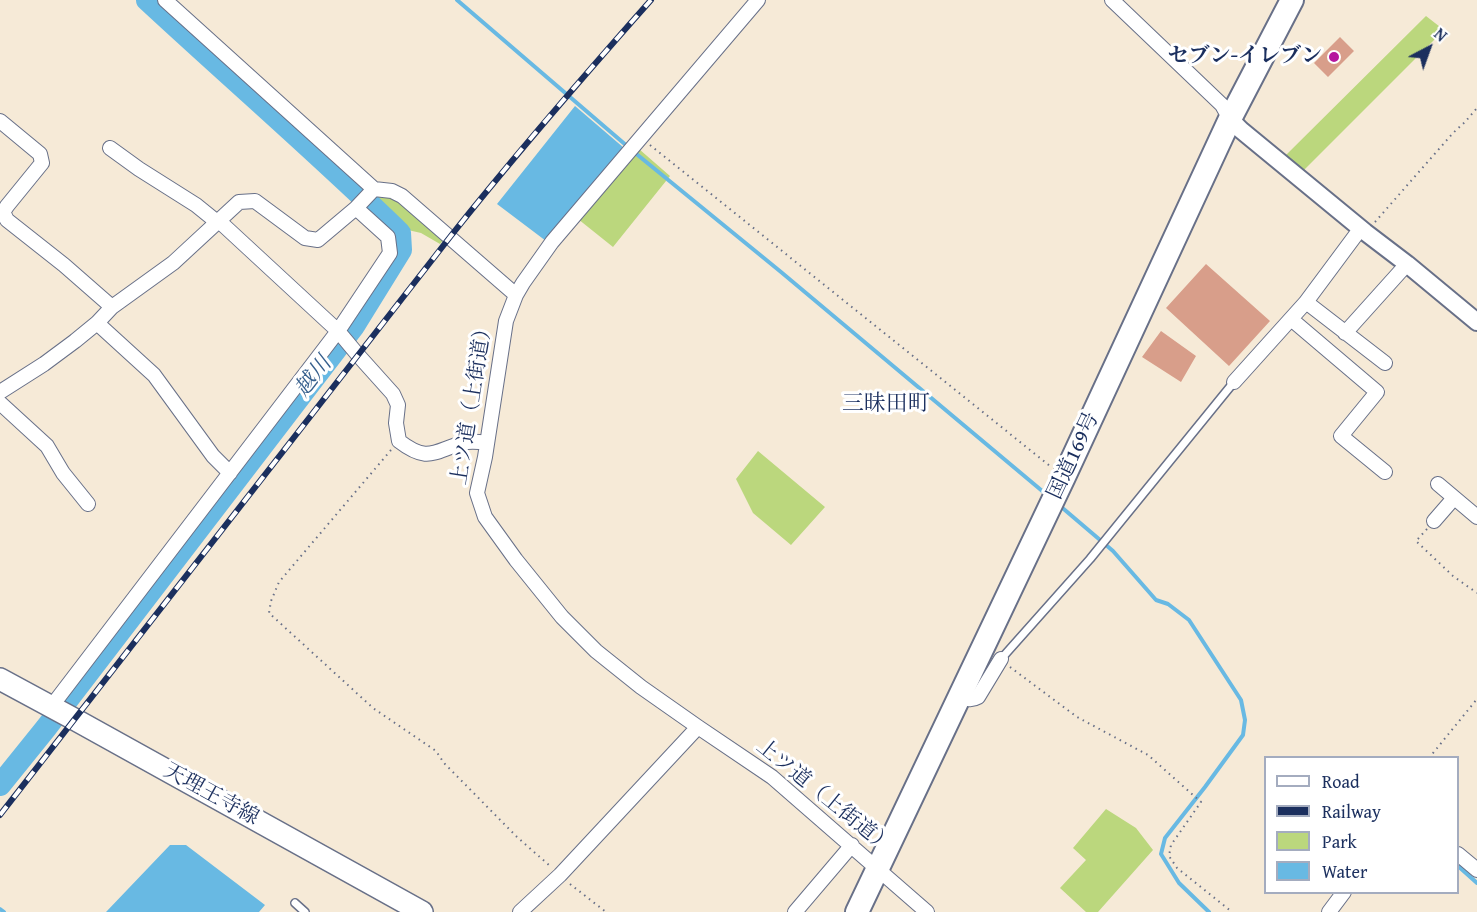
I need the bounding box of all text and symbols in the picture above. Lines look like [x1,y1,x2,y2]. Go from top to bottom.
north arrow [1399,18,1459,78]
text: N [1429,22,1453,47]
place label: セブン-イレブン [1167,44,1322,70]
marker: セブン-イレブン [1327,50,1341,64]
street label: 上ツ道（上街道） [447,317,499,487]
water label: 越川 [290,352,338,402]
district label: 三昧田町 [842,391,930,417]
street label: 国道169号 [1043,408,1105,504]
street label: 上ツ道（上街道） [751,734,897,860]
legend [1264,756,1459,894]
street label: 天理王寺線 [159,759,263,831]
text: Road [1322,768,1360,795]
text: Railway [1322,798,1381,825]
text: Park [1322,828,1357,855]
text: Water [1322,858,1367,885]

